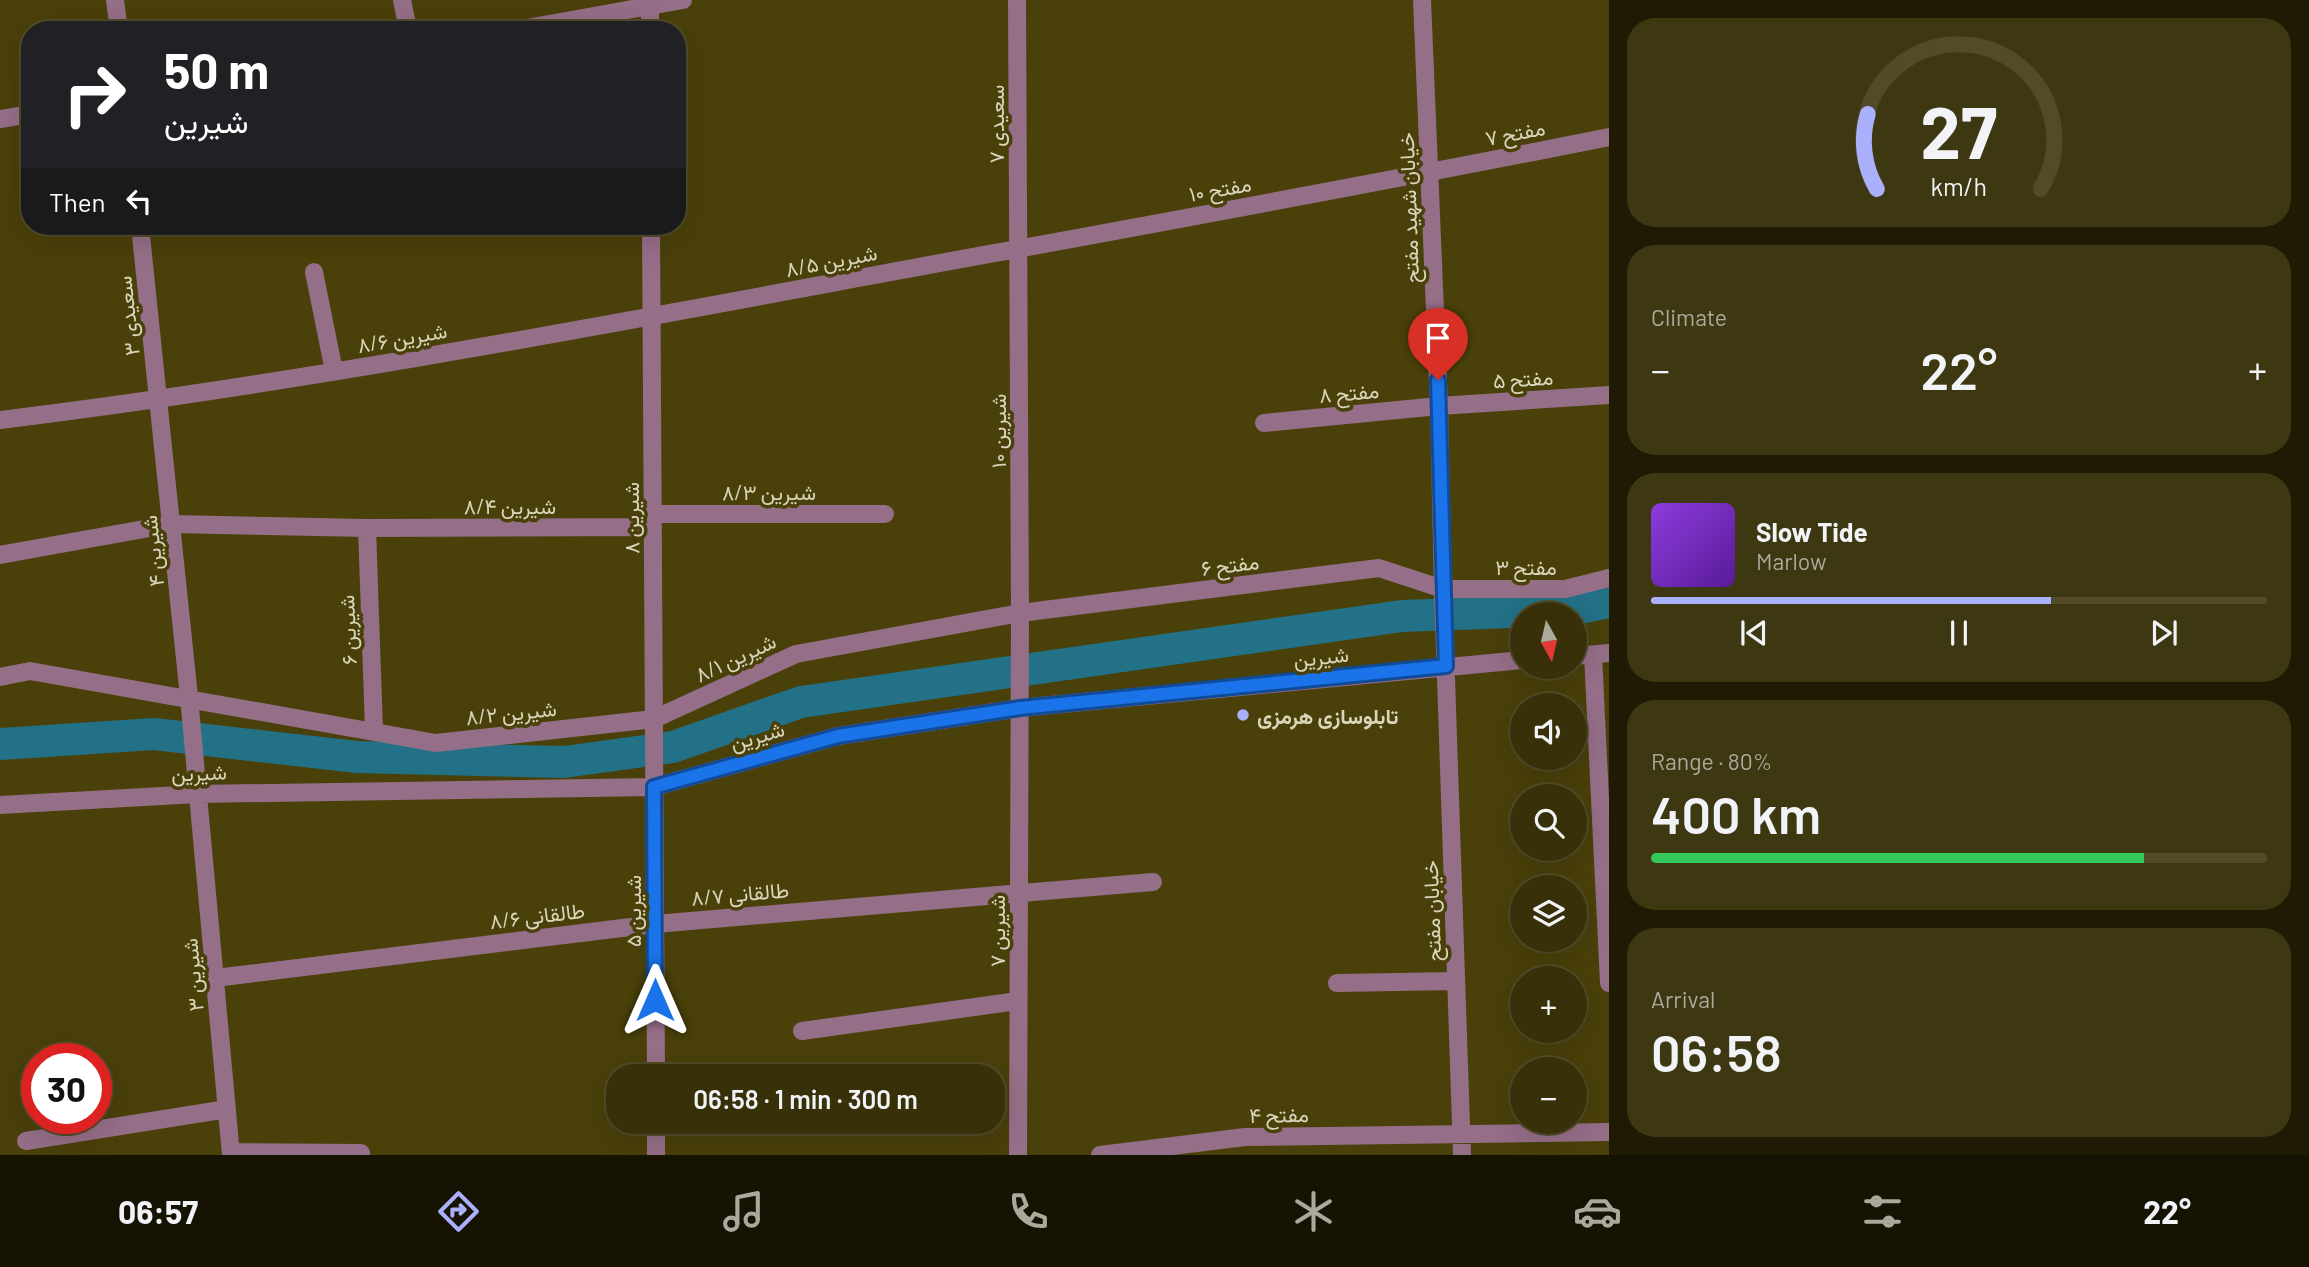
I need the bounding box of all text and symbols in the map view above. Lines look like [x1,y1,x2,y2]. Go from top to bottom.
text: 50 m [164,40,269,99]
icon: right [49,49,140,140]
street label: سعیدی ۷ [983,85,1009,163]
text: 27 [1921,86,1997,174]
text: شیرین [164,101,248,139]
street label: مفتح ۷ [1483,114,1548,153]
street label: خیابان شهید مفتح [1393,132,1426,284]
street label: مفتح ۱۰ [1187,170,1254,209]
text: km/h [1931,171,1987,201]
icon: left [120,182,158,220]
text: Then [49,186,106,217]
street label: شیرین ۸/۵ [783,239,879,283]
street label: سعیدی ۳ [110,275,145,357]
text: Climate [1651,303,1727,331]
pin [1408,308,1468,380]
street label: شیرین ۸/۶ [355,317,449,359]
icon: arrive [1419,319,1457,357]
text: 22° [1921,338,1997,400]
text: − [1651,346,1670,392]
text: + [2248,346,2267,392]
street label: مفتح ۵ [1492,363,1554,396]
street label: مفتح ۸ [1318,377,1380,410]
street label: شیرین ۱۰ [985,394,1012,468]
street label: شیرین ۸/۳ [722,479,816,506]
street label: شیرین ۸ [618,482,645,554]
street label: شیرین ۸/۴ [464,493,556,520]
street label: شیرین ۴ [136,514,170,588]
text: Slow Tide [1756,516,1868,547]
text: Marlow [1756,547,1827,575]
street label: مفتح ۶ [1200,548,1261,583]
street label: مفتح ۳ [1495,554,1557,582]
street label: شیرین ۶ [333,595,363,665]
north arrow [1510,602,1587,679]
map controls [1510,602,1587,1134]
icon: previous [1735,614,1773,652]
icon: pause [1940,614,1978,652]
icon: next [2145,614,2183,652]
street label: شیرین ۸/۱ [691,627,780,688]
street label: شیرین [1292,641,1350,673]
button: sound [1510,693,1587,770]
street label: شیرین ۸/۲ [464,695,558,731]
place label: تابلوسازی هرمزی [1257,703,1398,730]
marker: تابلوسازی هرمزی [1235,707,1251,723]
street label: شیرین [727,715,788,757]
text: Range · 80% [1651,747,1772,775]
street label: شیرین [171,759,227,787]
text: 400 km [1651,782,1821,844]
button: search [1510,784,1587,861]
street label: خیابان مفتح [1417,860,1448,962]
street label: شیرین ۵ [620,875,647,947]
button: layers [1510,875,1587,952]
street label: طالقانی ۸/۷ [690,876,790,911]
street label: شیرین ۷ [984,895,1011,967]
street label: طالقانی ۸/۶ [488,897,586,934]
street label: شیرین ۳ [176,937,210,1013]
position arrow [618,963,692,1037]
button: + [1510,966,1587,1043]
text: Arrival [1651,985,1715,1013]
text: 06:58 [1651,1020,1782,1082]
speed limit sign: 30 [21,1043,112,1134]
button: − [1510,1057,1587,1134]
text: 06:58 · 1 min · 300 m [693,1083,918,1114]
street label: مفتح ۴ [1249,1101,1309,1130]
icon: directions [434,1187,483,1236]
icon: music [719,1187,768,1236]
icon: phone [1004,1187,1053,1236]
icon: climate [1289,1187,1338,1236]
icon: car [1573,1187,1622,1236]
icon: filters [1858,1187,1907,1236]
text: 06:57 [118,1192,198,1230]
text: 22° [2143,1192,2191,1230]

